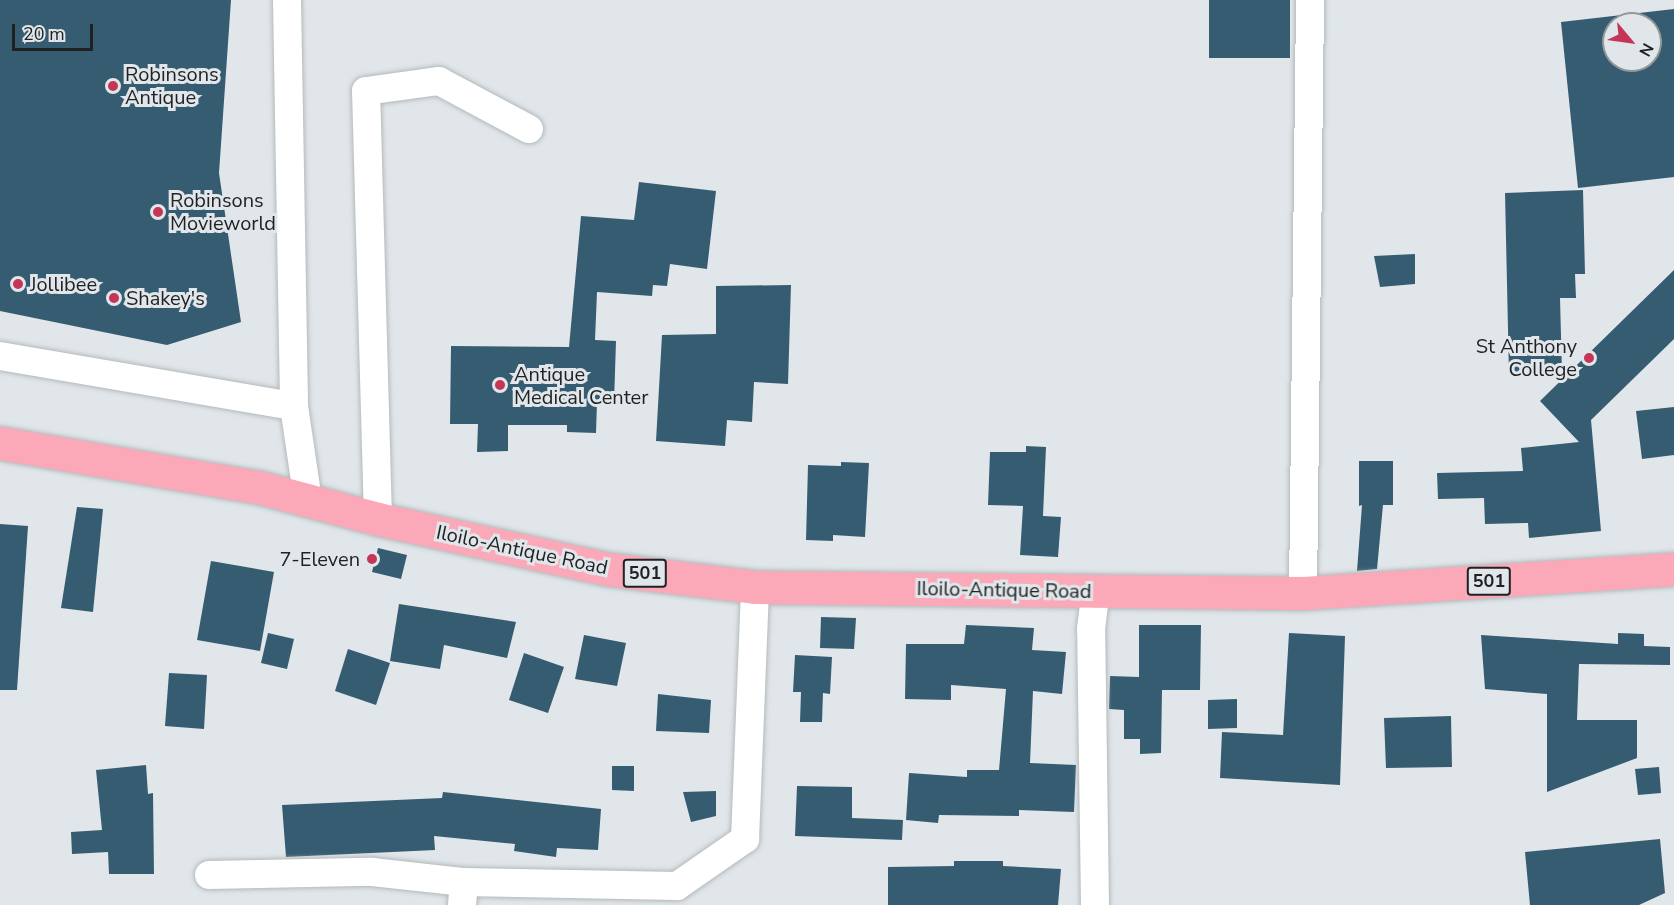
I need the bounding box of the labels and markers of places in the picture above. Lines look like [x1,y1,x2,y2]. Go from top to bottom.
place label: Robinsons Antique [125,62,219,109]
marker: Robinsons Antique [106,79,120,93]
place label: Robinsons Movieworld [170,189,276,236]
marker: Robinsons Movieworld [151,205,165,219]
place label: Jollibee [30,272,97,296]
marker: Jollibee [11,277,25,291]
place label: Shakey's [126,286,205,310]
marker: Shakey's [107,291,121,305]
place label: St Anthony College [1476,334,1577,381]
marker: St Anthony College [1582,351,1596,365]
place label: Antique Medical Center [514,362,648,409]
marker: Antique Medical Center [491,376,509,394]
place label: 7-Eleven [279,547,360,571]
marker: 7-Eleven [365,552,379,566]

